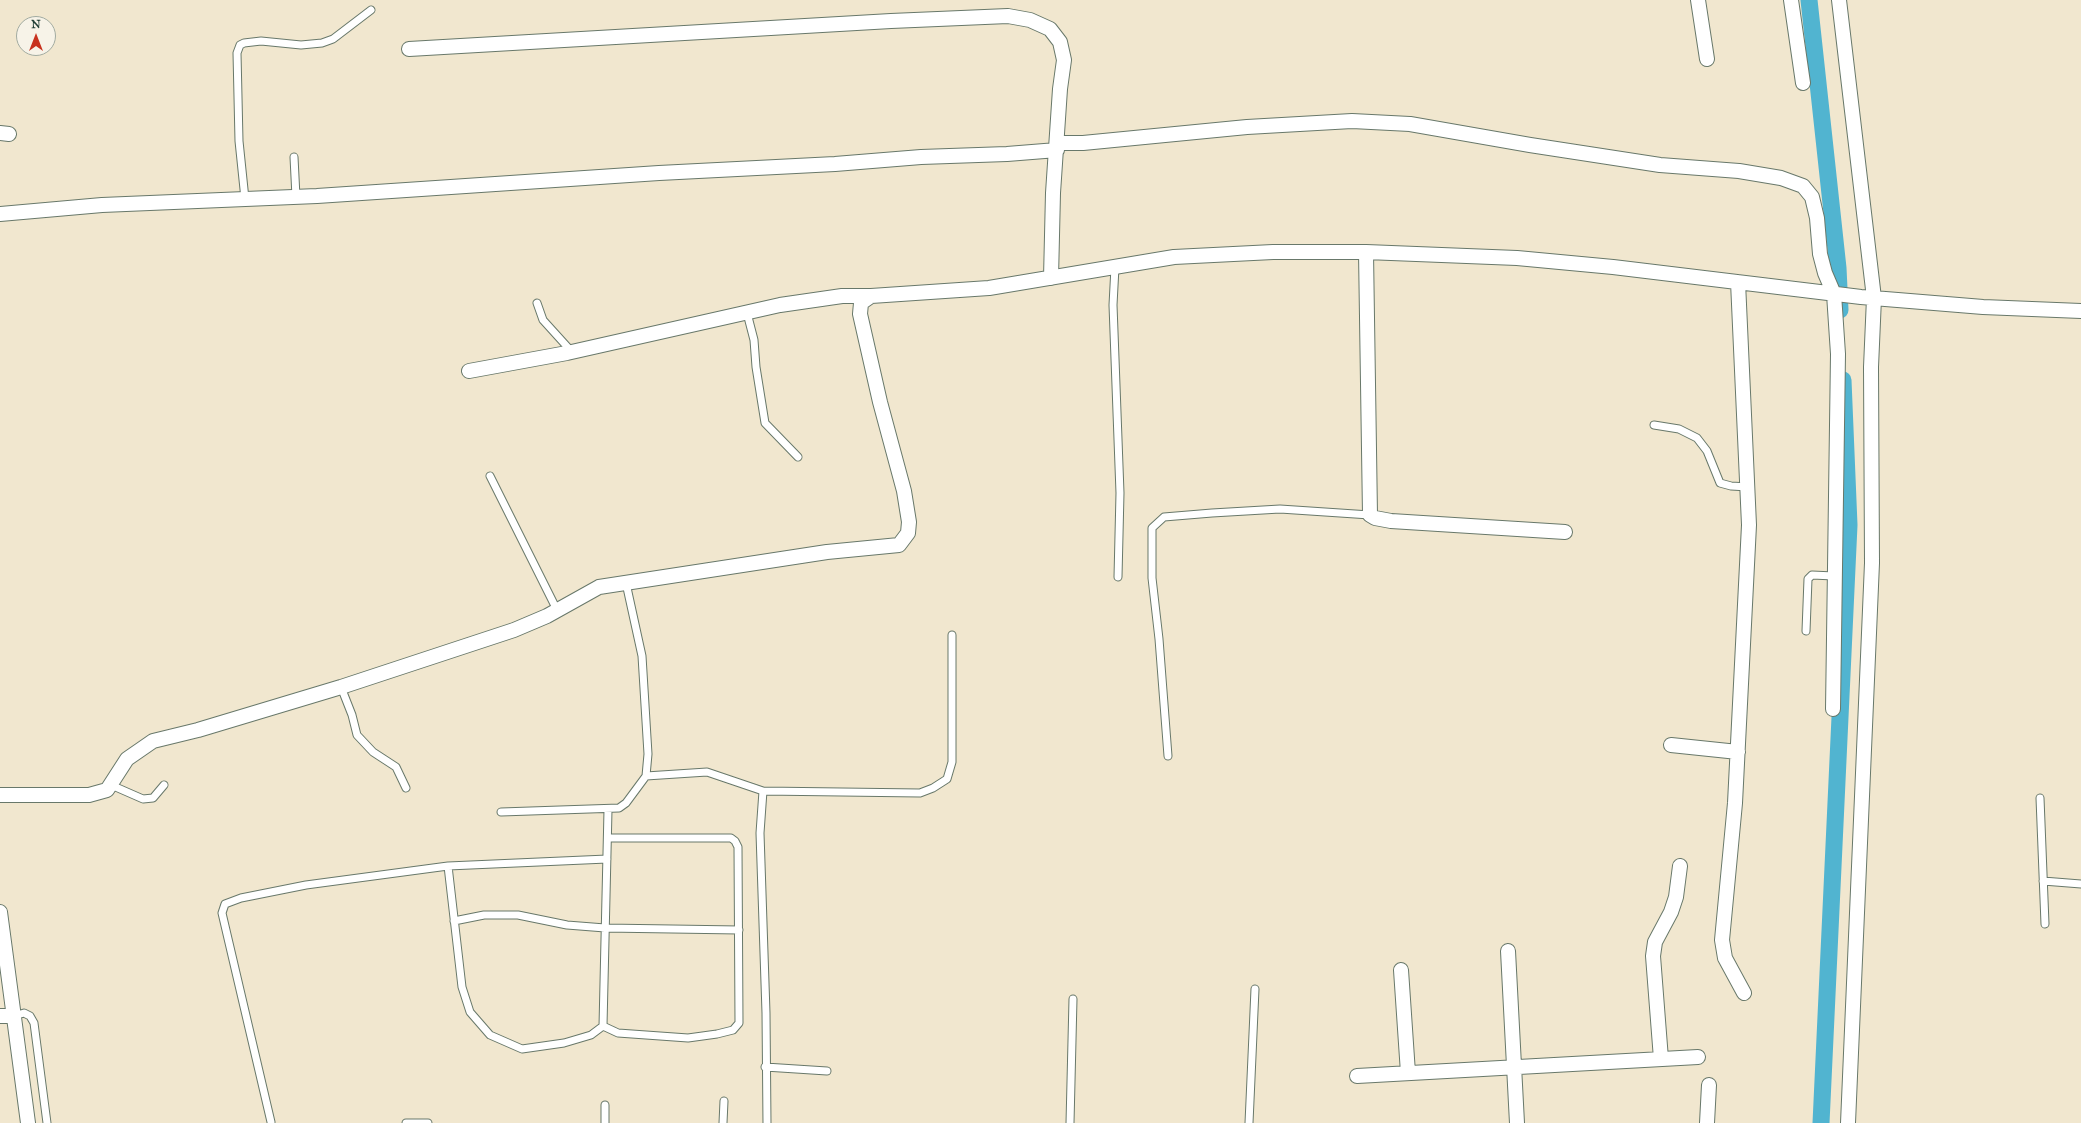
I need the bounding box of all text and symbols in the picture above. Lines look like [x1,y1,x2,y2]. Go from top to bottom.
north arrow [16,16,56,56]
text: N [31,18,41,31]

